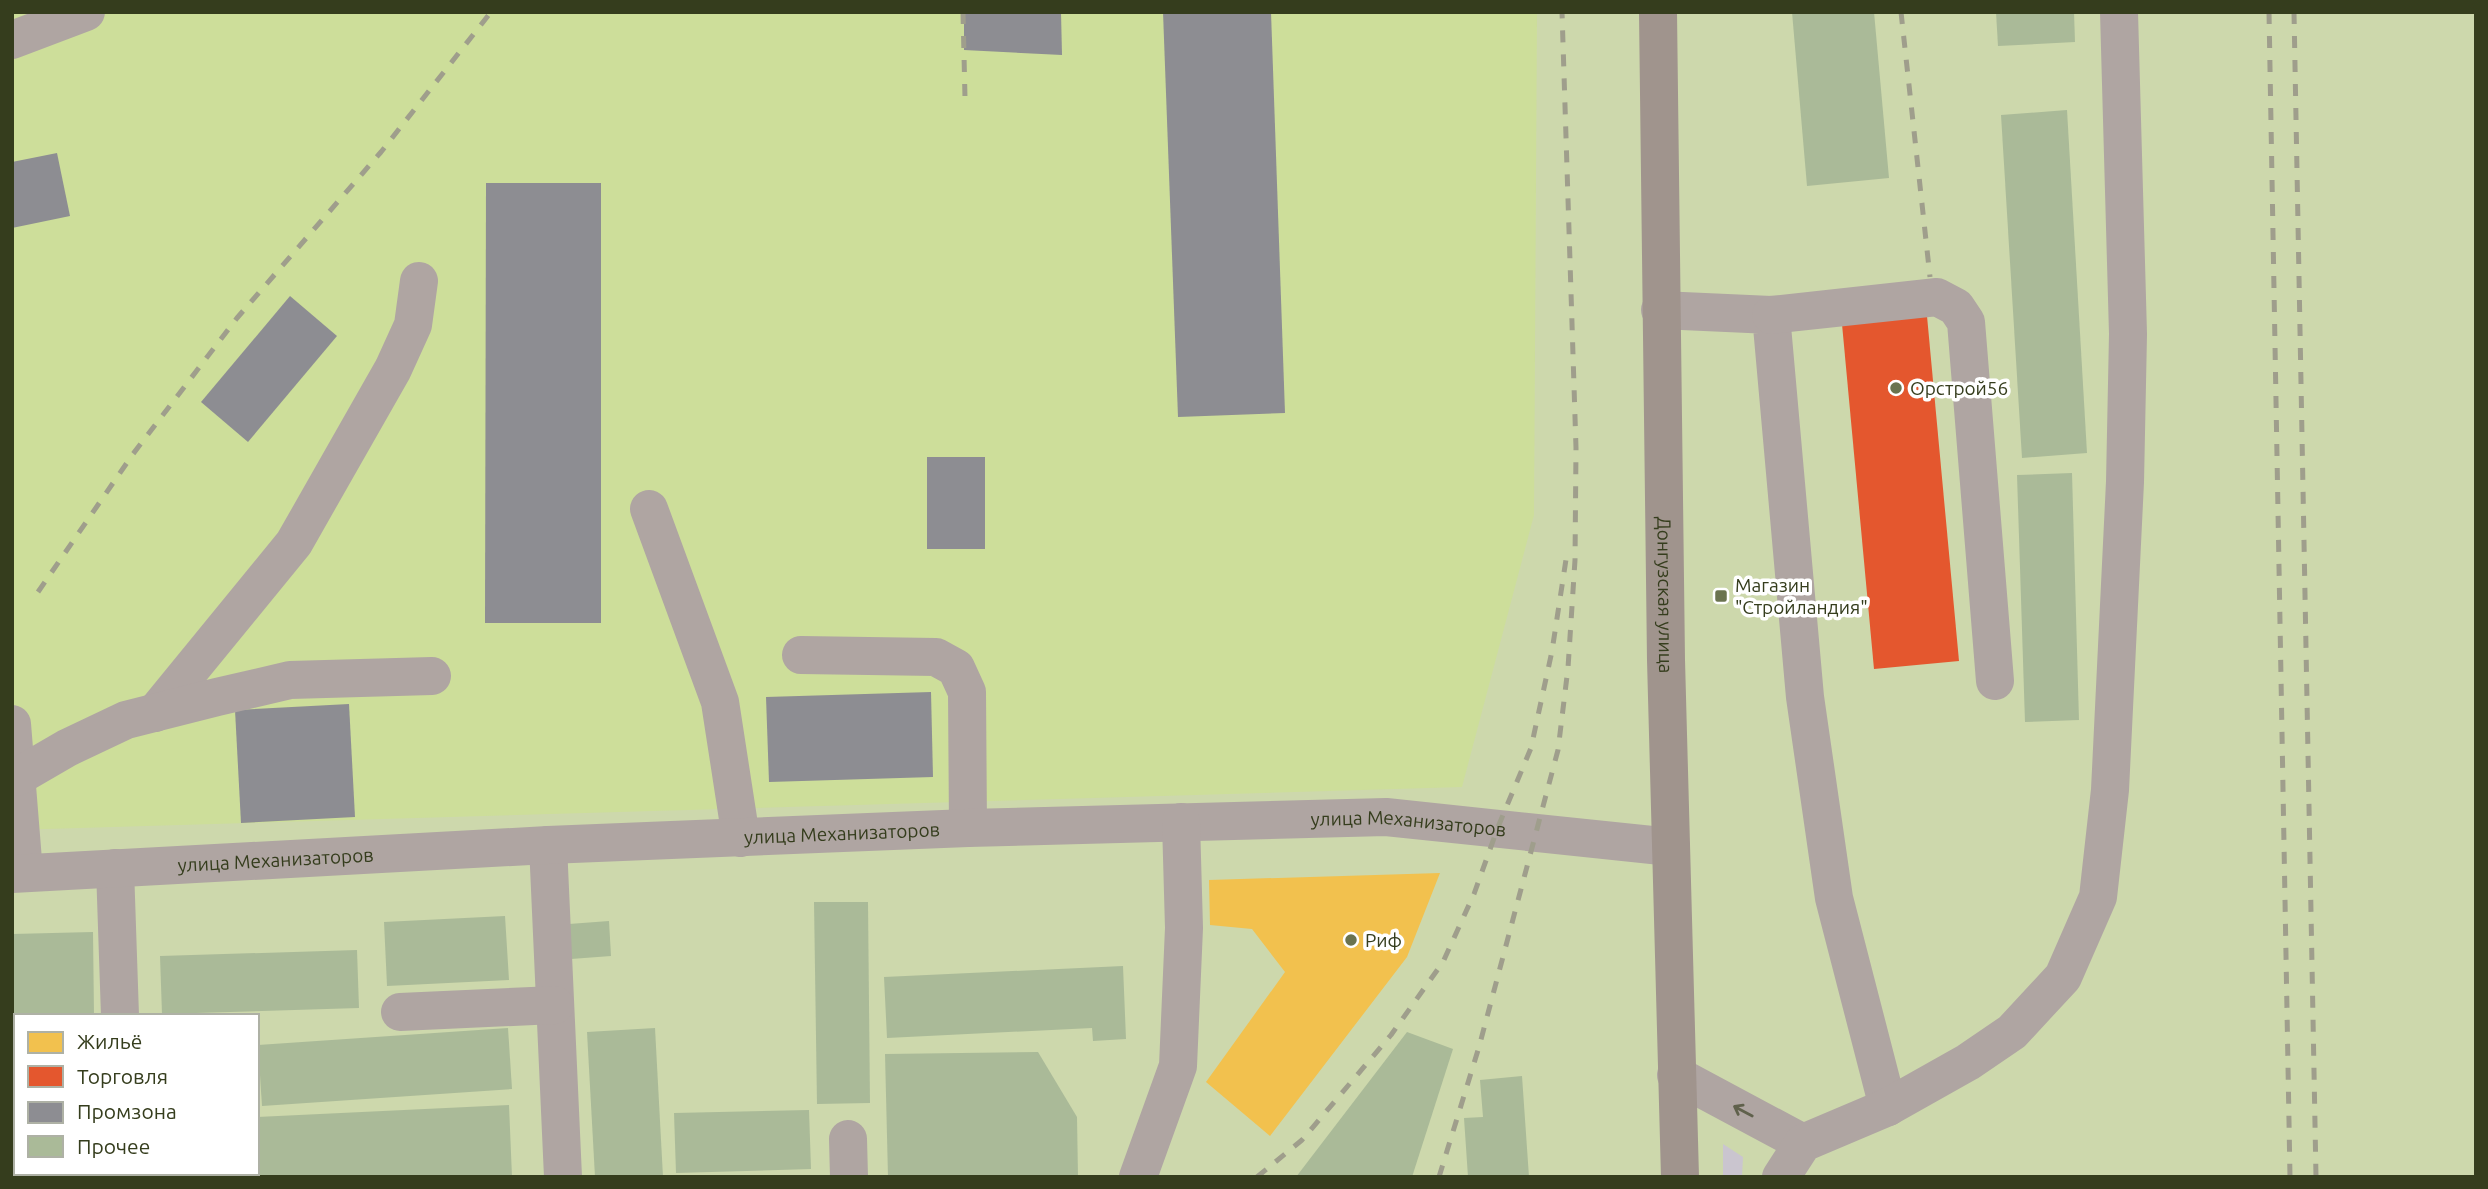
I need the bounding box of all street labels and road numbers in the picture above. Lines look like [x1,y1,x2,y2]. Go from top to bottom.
street label: Донгузская улица [1653,516,1677,674]
street label: улица Механизаторов [1310,806,1507,841]
street label: улица Механизаторов [743,818,941,848]
street label: улица Механизаторов [177,843,374,876]

